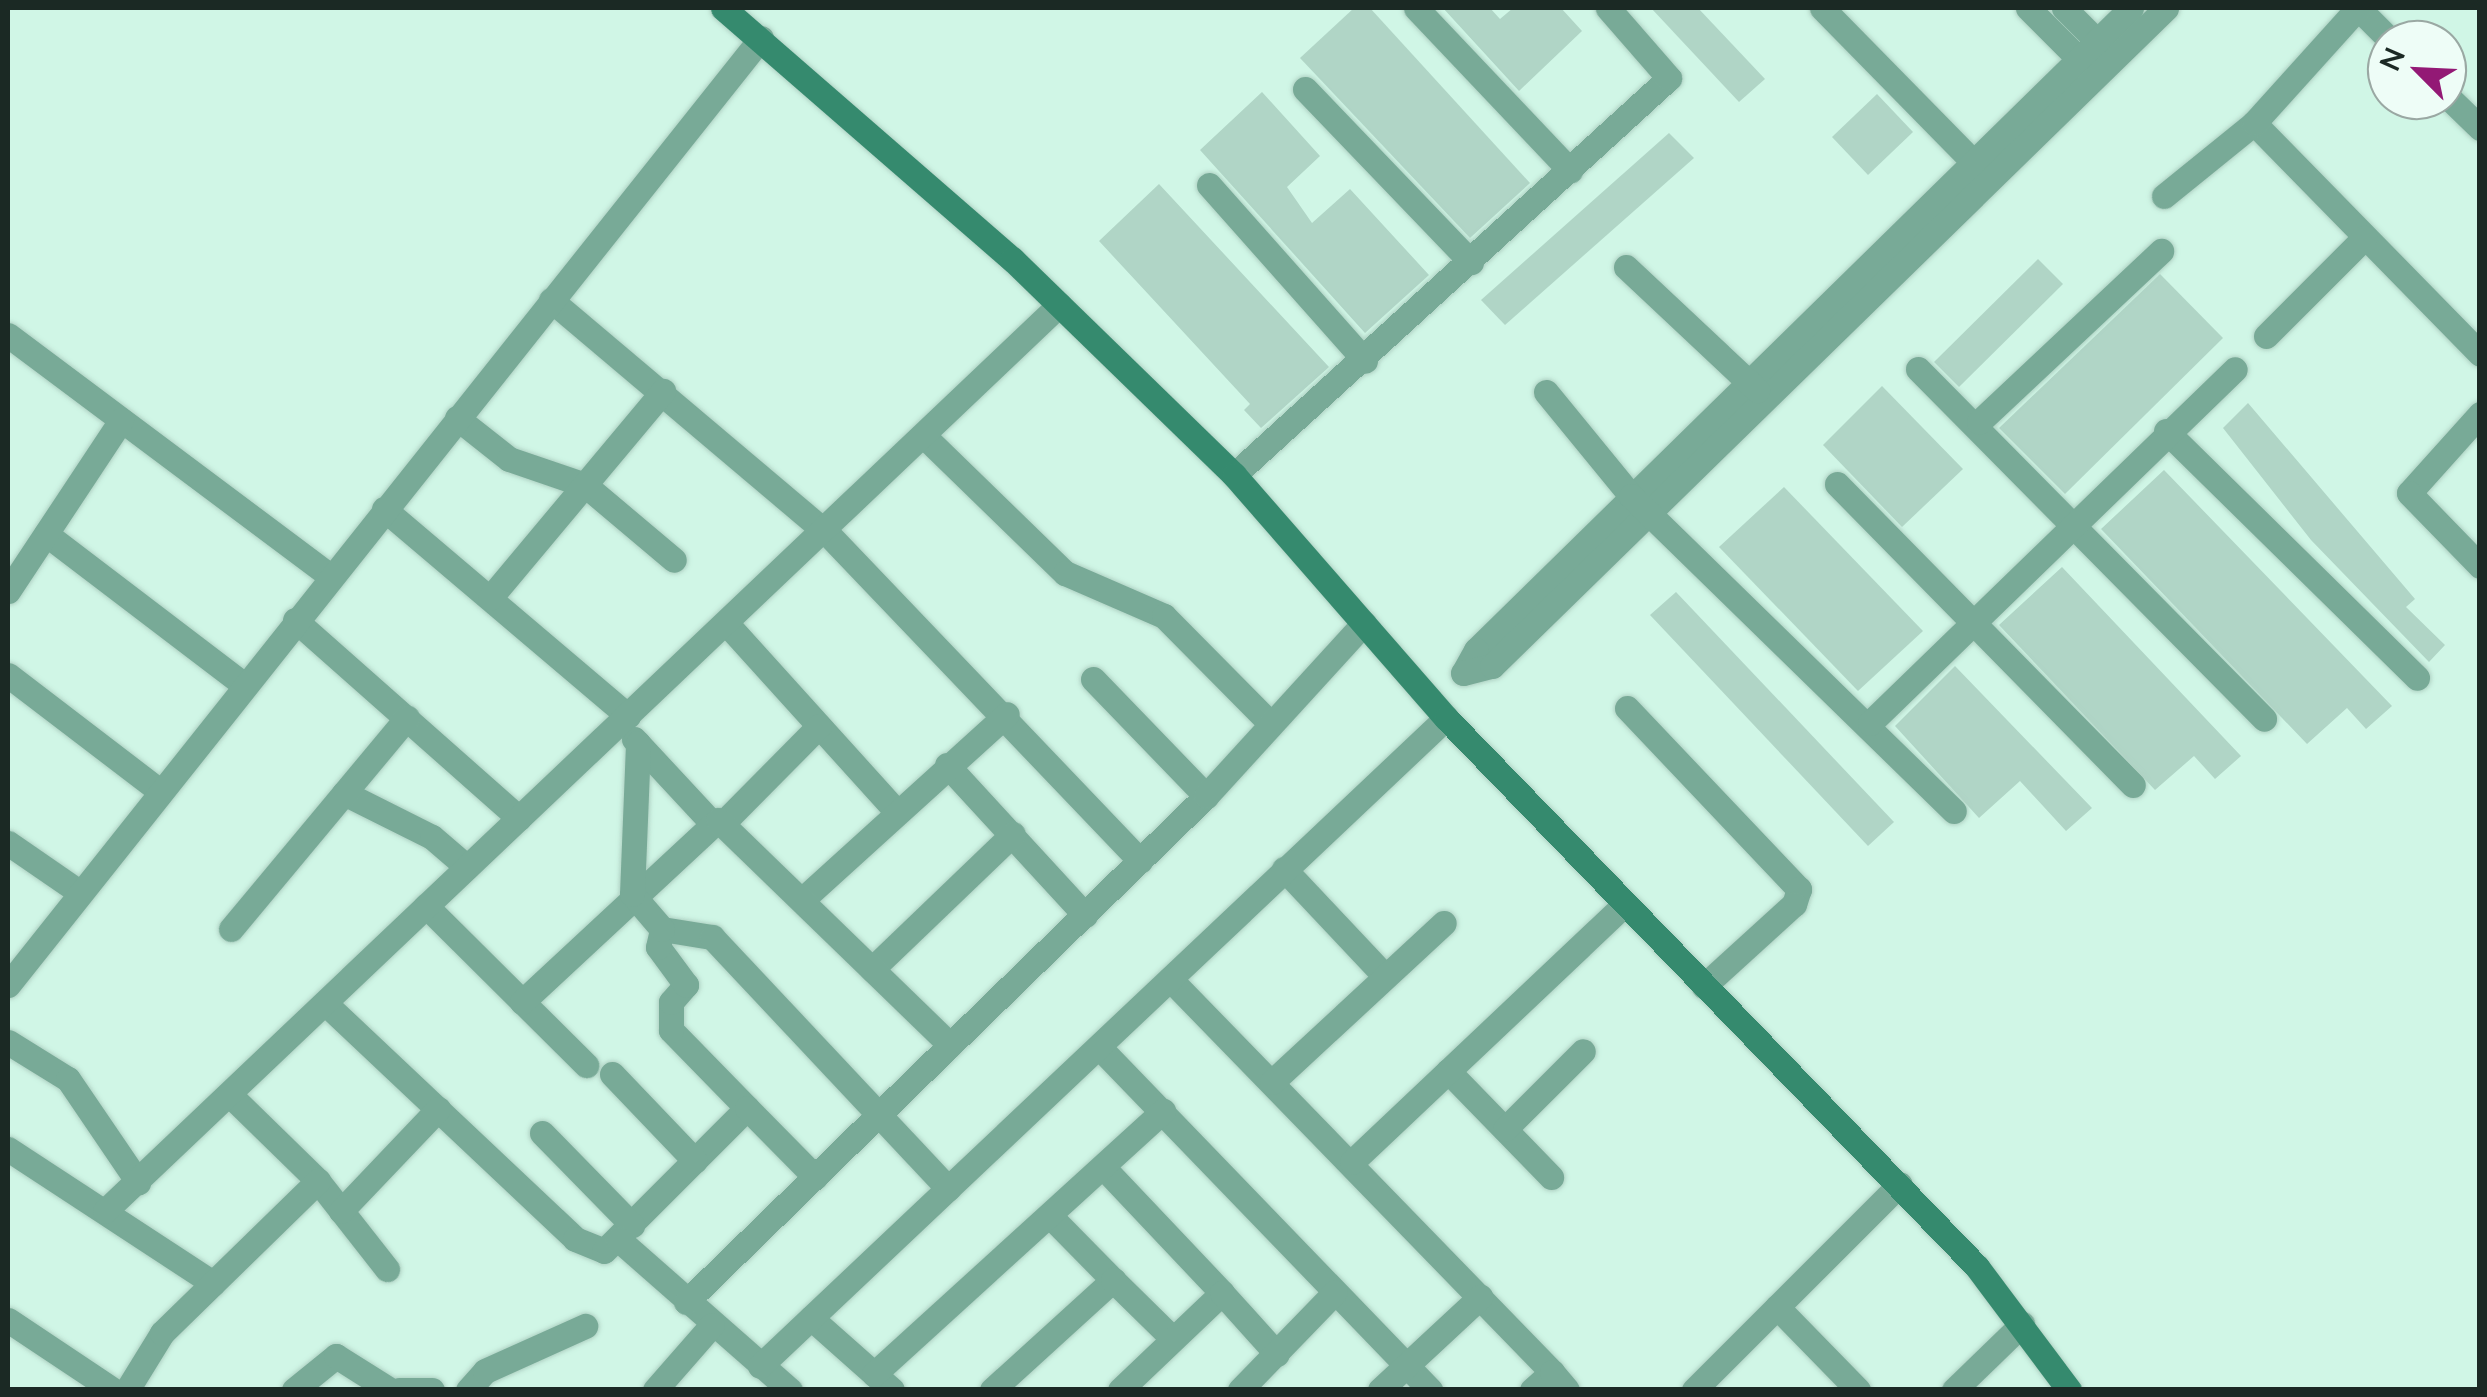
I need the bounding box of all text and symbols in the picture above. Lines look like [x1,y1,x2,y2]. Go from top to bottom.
north arrow [2367,20,2467,120]
text: N [2371,42,2411,75]

